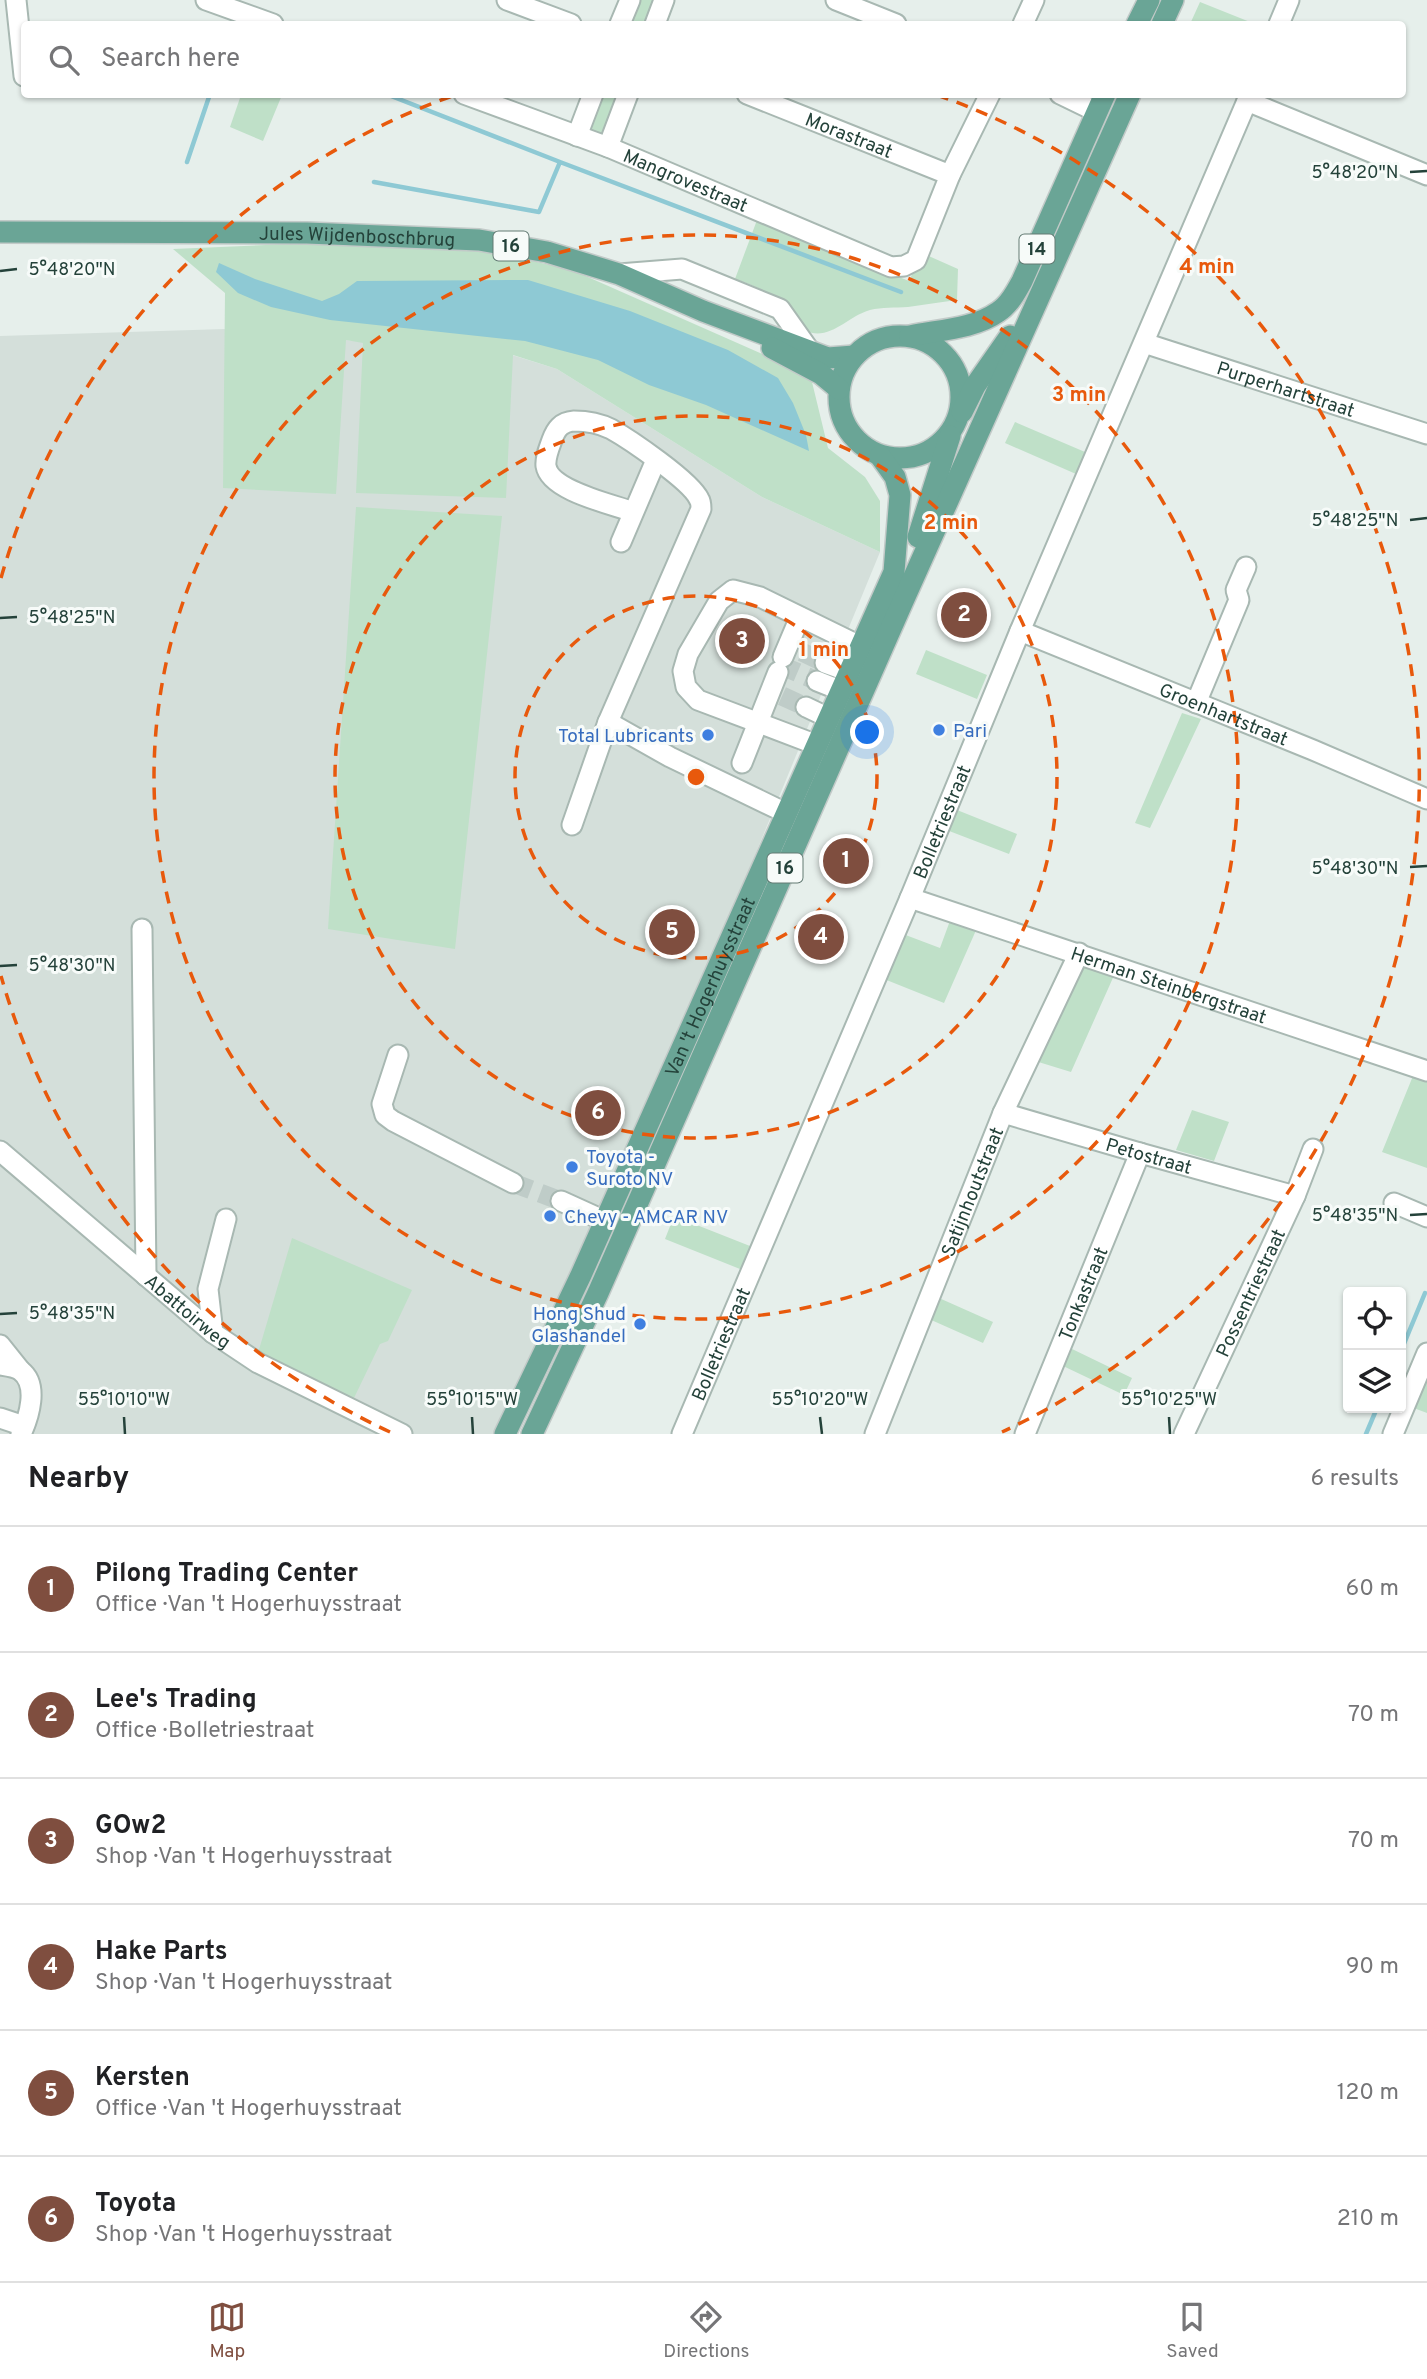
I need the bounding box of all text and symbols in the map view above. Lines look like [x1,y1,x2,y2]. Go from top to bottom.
search box [21,21,1406,98]
icon: search [45,41,83,79]
text: Search here [101,43,240,76]
street label: Morastraat [801,108,896,165]
street label: Mangrovestraat [619,145,751,219]
text: 5°48'20"N [1311,162,1399,185]
street label: Jules Wijdenboschbrug [259,223,456,253]
road number: 16 [494,232,528,260]
road number: 14 [1020,234,1054,264]
text: 4 min [1179,254,1235,281]
text: 5°48'20"N [28,259,116,282]
street label: Purperhartstraat [1213,357,1357,424]
text: 3 min [1052,382,1106,409]
text: 2 min [924,510,978,537]
text: 5°48'25"N [1312,510,1398,533]
pin: 2 [941,589,987,641]
text: 5°48'25"N [29,607,115,630]
pin: 3 [719,615,765,667]
text: 1 min [799,637,849,664]
street label: Groenhartstraat [1155,679,1291,753]
your location [850,715,884,749]
place label: Pari [953,720,987,744]
marker: Pari [931,722,947,738]
place label: Total Lubricants [558,725,694,749]
marker: Total Lubricants [700,727,716,743]
street label: Bolletriestraat [909,762,977,883]
centre of rings [684,765,708,789]
pin: 1 [823,835,869,887]
road number: 16 [768,854,802,882]
text: 5°48'30"N [1312,858,1398,881]
street label: Van 't Hogerhuysstraat [661,894,762,1081]
pin: 5 [649,906,695,958]
pin: 4 [798,911,844,963]
street label: Herman Steinbergstraat [1067,943,1269,1030]
text: 5°48'30"N [29,955,115,978]
pin: 6 [575,1087,621,1139]
street label: Satijnhoutstraat [937,1124,1010,1261]
street label: Petostraat [1102,1134,1194,1181]
place label: Toyota - Suroto NV [586,1146,673,1192]
marker: Toyota - Suroto NV [564,1159,580,1175]
text: 5°48'35"N [1312,1205,1398,1228]
place label: Chevy - AMCAR NV [564,1206,728,1230]
marker: Chevy - AMCAR NV [542,1208,558,1224]
street label: Possentriestraat [1212,1226,1292,1361]
street label: Tonkastraat [1054,1244,1114,1345]
street label: Abattoirweg [139,1270,235,1355]
street label: Bolletriestraat [687,1284,757,1405]
map controls [1343,1287,1406,1413]
button: locate [1343,1287,1406,1350]
text: 5°48'35"N [29,1303,115,1326]
place label: Hong Shud Glashandel [531,1303,626,1349]
marker: Hong Shud Glashandel [632,1316,648,1332]
button: layers [1343,1350,1406,1413]
text: 55°10'10"W [78,1389,170,1412]
text: 55°10'15"W [426,1389,518,1412]
text: 55°10'20"W [772,1389,868,1412]
text: 55°10'25"W [1121,1389,1217,1412]
text: Nearby [28,1461,129,1498]
text: 6 results [1311,1465,1399,1494]
text: Pilong Trading Center [95,1558,358,1591]
text: 1 [46,1575,56,1604]
text: 60 m [1346,1575,1399,1604]
text: Office · Van 't Hogerhuysstraat [95,1591,402,1620]
text: Lee's Trading [95,1684,257,1717]
text: 2 [44,1701,58,1730]
text: 70 m [1348,1701,1399,1730]
text: Office · Bolletriestraat [95,1717,314,1746]
text: GOw2 [95,1810,166,1843]
text: 3 [44,1827,58,1856]
text: 70 m [1348,1827,1399,1856]
text: Shop · Van 't Hogerhuysstraat [95,1843,393,1872]
text: Hake Parts [95,1936,228,1969]
text: 4 [44,1953,58,1982]
text: 90 m [1346,1953,1399,1982]
text: Shop · Van 't Hogerhuysstraat [95,1969,393,1998]
text: Kersten [95,2062,190,2095]
text: 5 [44,2079,58,2108]
text: 120 m [1337,2079,1399,2108]
text: Office · Van 't Hogerhuysstraat [95,2095,402,2124]
text: Toyota [95,2188,176,2221]
text: 6 [44,2205,58,2234]
text: 210 m [1337,2205,1399,2234]
text: Shop · Van 't Hogerhuysstraat [95,2221,393,2250]
tab: Map [208,2298,246,2364]
tab: Directions [663,2298,750,2364]
tab: Saved [1166,2298,1219,2364]

